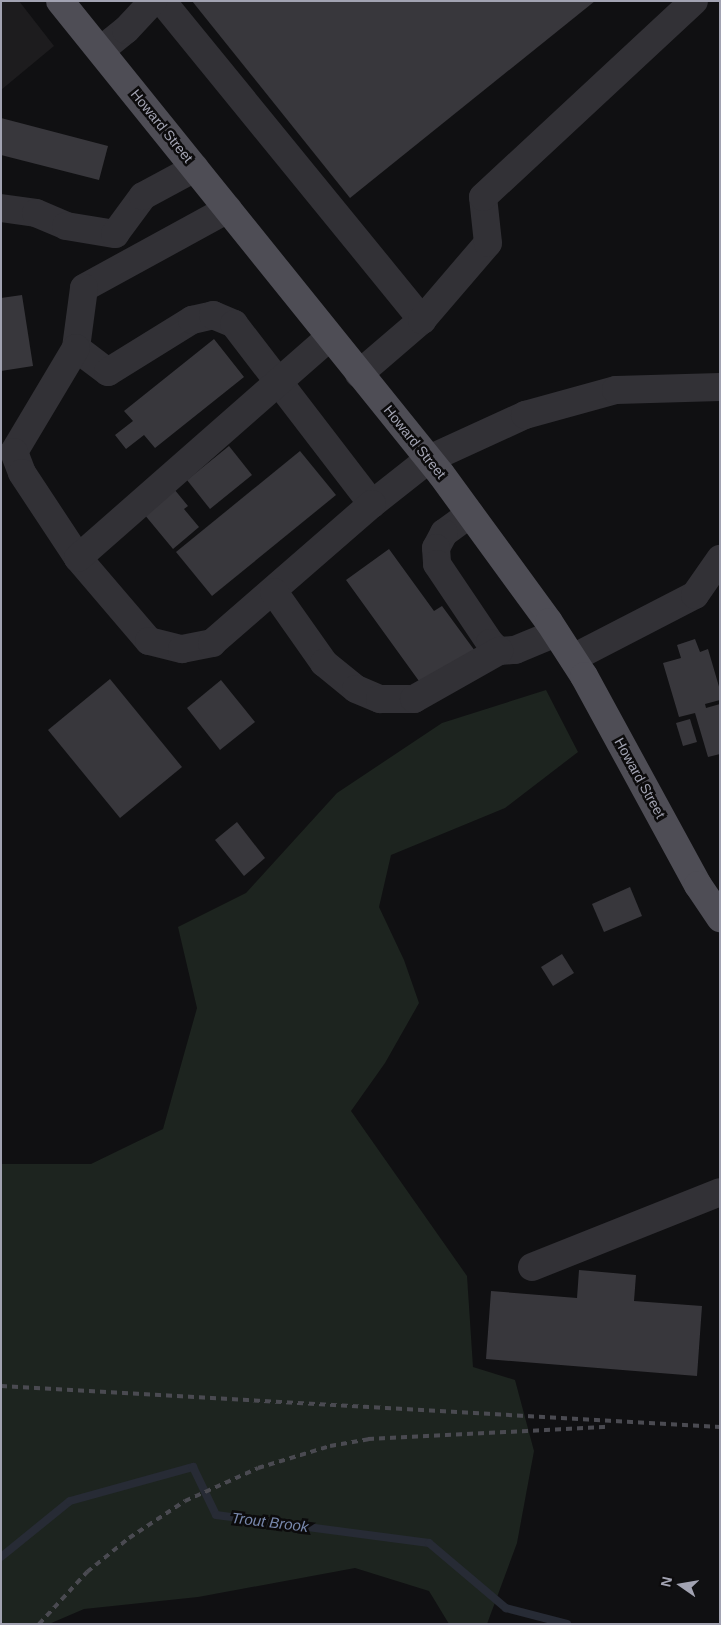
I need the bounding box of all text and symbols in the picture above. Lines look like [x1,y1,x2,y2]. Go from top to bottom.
street label: Howard Street [127,86,197,166]
street label: Howard Street [380,402,450,482]
street label: Howard Street [611,735,669,821]
water label: Trout Brook [231,1508,309,1536]
north arrow [656,1560,706,1610]
text: N [657,1575,675,1588]

